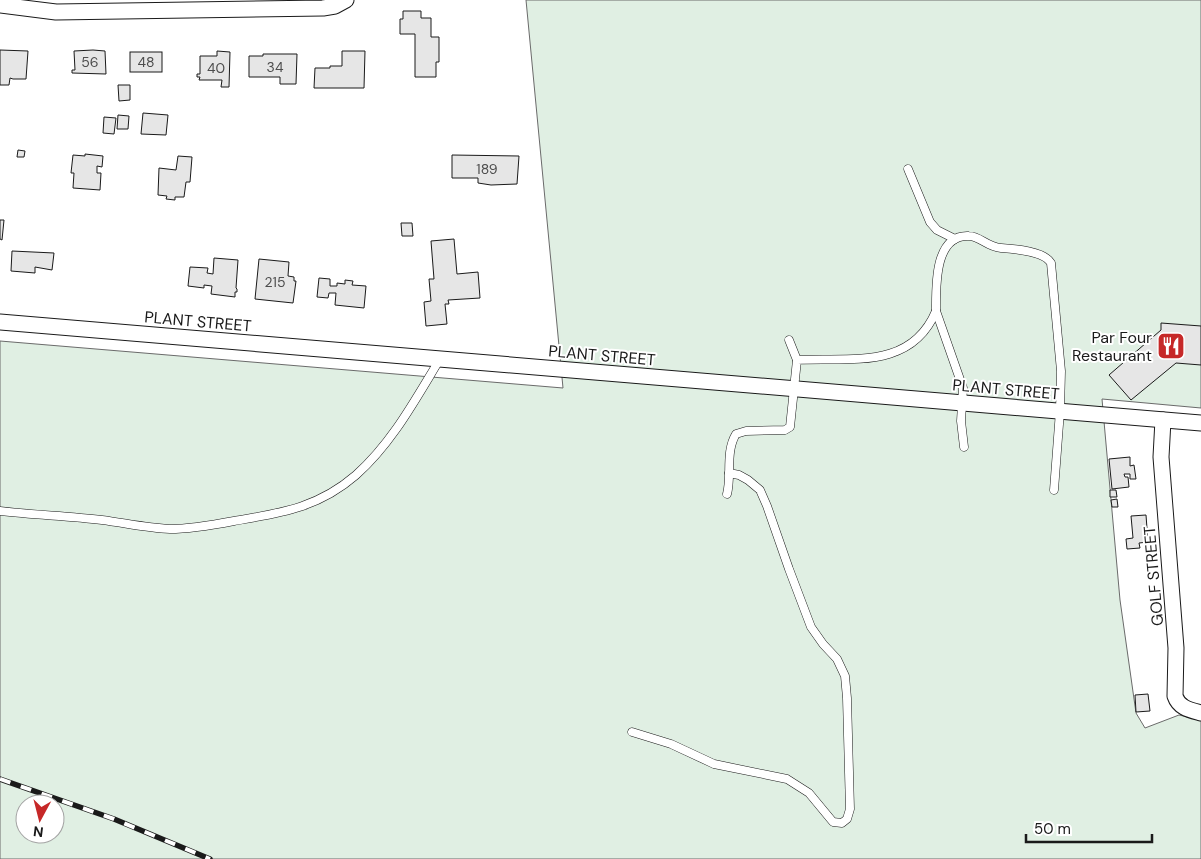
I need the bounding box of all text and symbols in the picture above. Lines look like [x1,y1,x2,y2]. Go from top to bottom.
house number: 56 [81,53,99,71]
house number: 48 [137,53,155,71]
house number: 34 [267,58,284,76]
house number: 40 [207,59,225,77]
house number: 189 [476,160,498,178]
house number: 215 [265,273,285,291]
street label: PLANT STREET [144,306,252,337]
place label: Par Four Restaurant [1072,327,1152,366]
restaurant icon: Par Four Restaurant [1156,331,1186,361]
street label: PLANT STREET [548,340,656,371]
street label: PLANT STREET [952,374,1060,405]
street label: GOLF STREET [1139,525,1168,627]
north arrow [15,794,65,844]
scale bar [1026,812,1152,844]
text: 50 m [1034,819,1071,839]
text: N [32,822,45,841]

